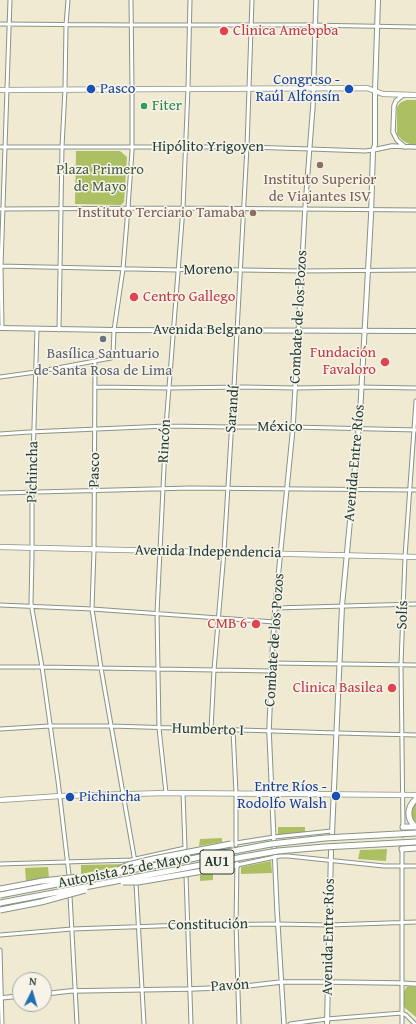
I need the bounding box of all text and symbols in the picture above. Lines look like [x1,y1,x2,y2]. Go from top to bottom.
place label: Clinica Amebpba [233,22,338,40]
marker: Clinica Amebpba [218,25,230,37]
place label: Congreso - Raúl Alfonsín [256,71,340,106]
place label: Pasco [100,80,135,98]
marker: Pasco [85,83,97,95]
marker: Congreso - Raúl Alfonsín [343,83,355,95]
place label: Fiter [152,97,182,115]
marker: Fiter [139,101,149,111]
street label: Hipólito Yrigoyen [152,138,264,156]
marker: Instituto Superior de Viajantes ISV [315,160,325,170]
park label: Plaza Primero de Mayo [56,161,144,196]
place label: Instituto Superior de Viajantes ISV [264,171,376,206]
place label: Instituto Terciario Tamaba [78,204,245,222]
marker: Instituto Terciario Tamaba [248,208,258,218]
street label: Combate de los Pozos [287,250,311,384]
street label: Moreno [183,261,233,279]
place label: Centro Gallego [143,288,235,306]
marker: Centro Gallego [128,291,140,303]
street label: Avenida Belgrano [153,321,263,339]
marker: Basílica Santuario de Santa Rosa de Lima [98,334,108,344]
place label: Fundación Favaloro [310,344,376,379]
place label: Basílica Santuario de Santa Rosa de Lima [34,345,172,380]
marker: Fundación Favaloro [379,356,391,368]
street label: Sarandí [222,384,244,434]
street label: Avenida Entre Ríos [341,404,369,522]
street label: México [257,418,303,436]
street label: Rincón [155,419,175,463]
street label: Pichincha [23,441,43,503]
street label: Pasco [86,452,104,488]
street label: Avenida Independencia [135,542,281,562]
street label: Combate de los Pozos [261,573,289,707]
street label: Solís [393,600,413,630]
place label: CMB 6 [208,615,247,633]
marker: CMB 6 [250,618,262,630]
place label: Clinica Basilea [293,679,383,697]
marker: Clinica Basilea [386,682,398,694]
street label: Humberto I [172,720,244,740]
place label: Entre Ríos - Rodolfo Walsh [237,778,327,813]
place label: Pichincha [79,788,141,806]
marker: Entre Ríos - Rodolfo Walsh [330,790,342,802]
marker: Pichincha [64,791,76,803]
street label: Autopista 25 de Mayo [56,849,192,893]
road number: AU1 [200,850,234,874]
street label: Avenida Entre Ríos [319,878,339,996]
street label: Constitución [168,915,248,935]
north arrow [12,972,52,1012]
text: N [29,973,37,989]
street label: Pavón [210,976,250,996]

